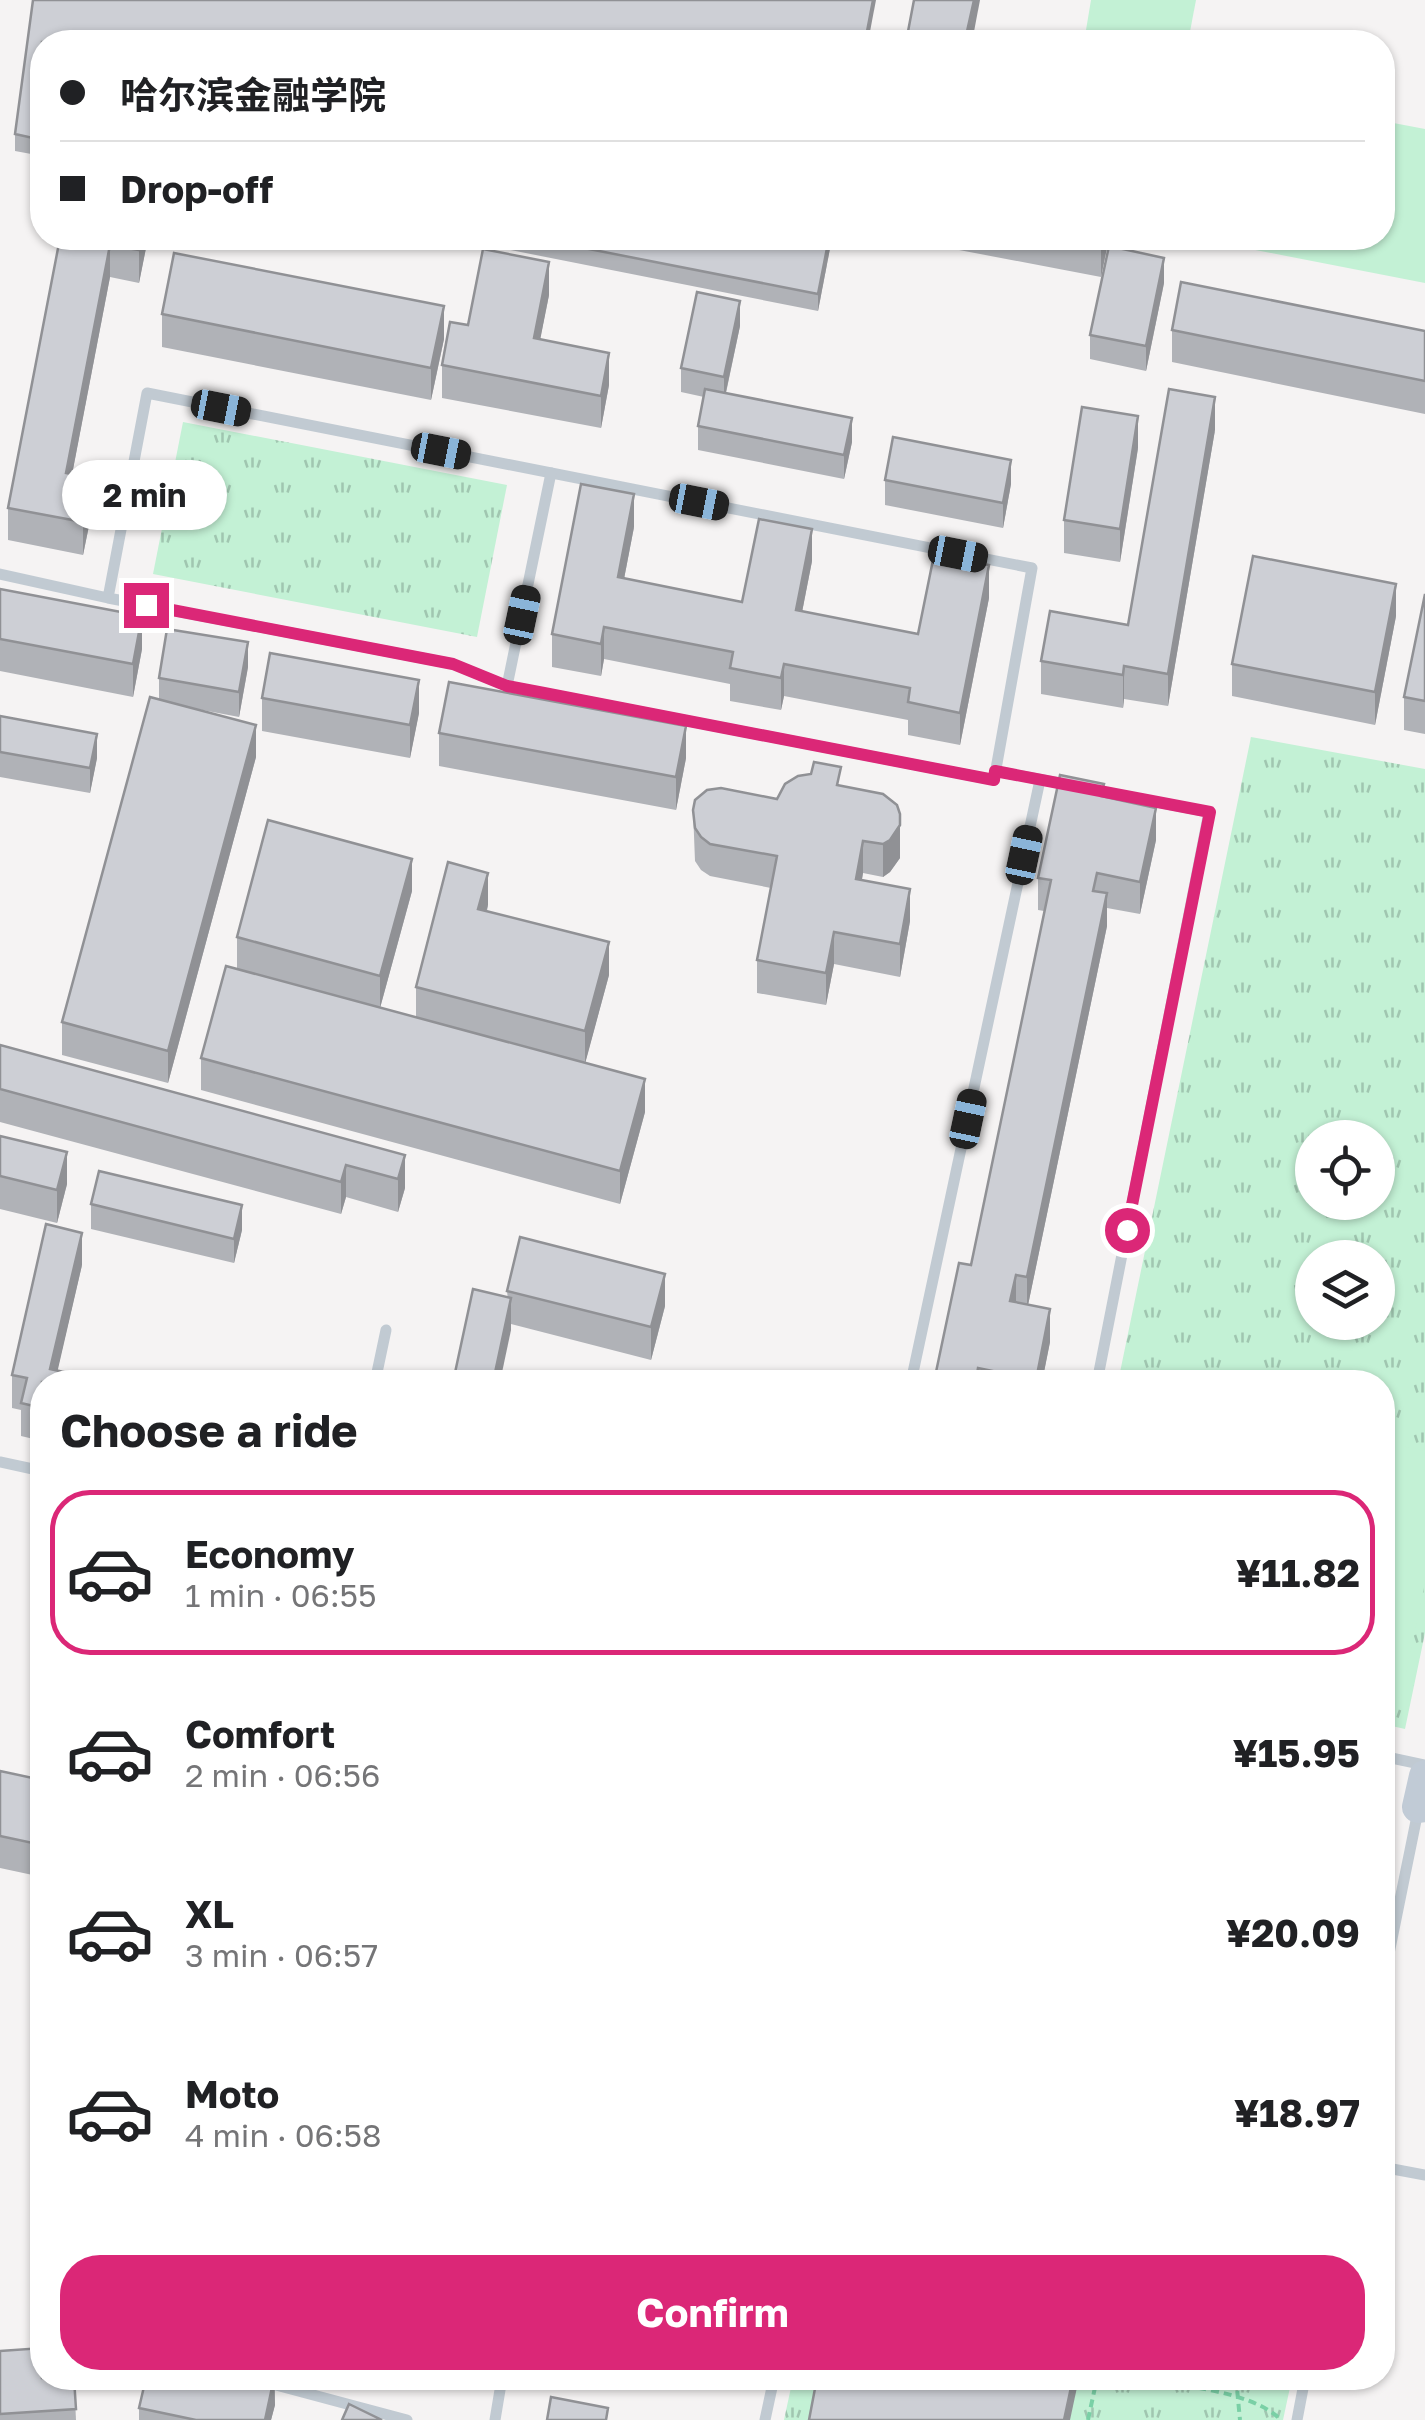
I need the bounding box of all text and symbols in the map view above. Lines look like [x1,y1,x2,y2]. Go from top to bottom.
text: 哈尔滨金融学院 [120,72,386,117]
text: Drop-off [120,166,273,211]
car [189,388,253,428]
car [409,431,473,471]
callout: 2 min [64,460,228,530]
text: 2 min [103,476,186,514]
car [667,482,731,522]
car [926,534,990,574]
route end [124,583,169,628]
car [501,583,543,647]
car [1003,823,1045,887]
car [947,1087,989,1151]
map controls [1295,1120,1395,1340]
button: locate [1295,1120,1395,1220]
route start [1105,1208,1150,1253]
button: layers [1295,1240,1395,1340]
text: Choose a ride [60,1403,358,1457]
icon: car [65,1528,155,1618]
text: Economy [185,1531,354,1576]
text: ¥11.82 [1236,1550,1360,1595]
text: 1 min · 06:55 [185,1576,377,1614]
icon: car [65,1708,155,1798]
text: Comfort [185,1711,335,1756]
text: ¥15.95 [1233,1730,1360,1775]
text: 2 min · 06:56 [185,1756,380,1794]
icon: car [65,1888,155,1978]
text: XL [185,1891,234,1936]
text: ¥20.09 [1226,1910,1360,1955]
text: 3 min · 06:57 [185,1936,378,1974]
icon: car [65,2068,155,2158]
text: Moto [185,2071,279,2116]
text: ¥18.97 [1234,2090,1360,2135]
text: 4 min · 06:58 [185,2116,382,2154]
button: Confirm [60,2255,1365,2370]

